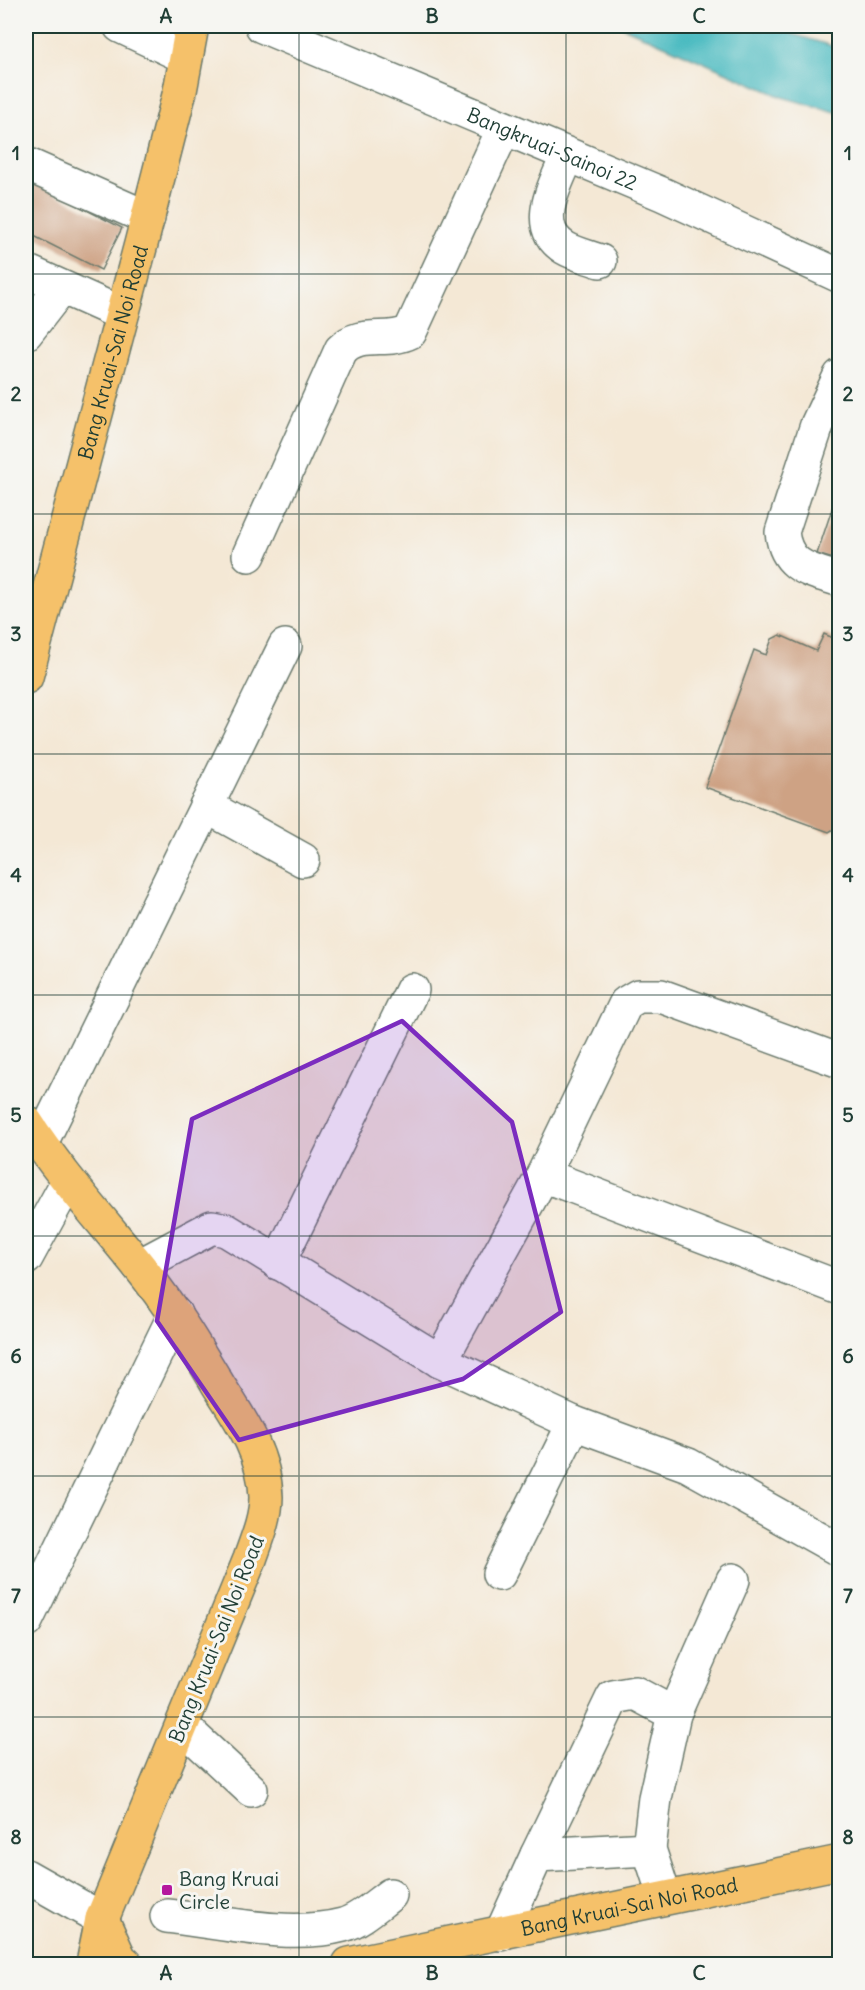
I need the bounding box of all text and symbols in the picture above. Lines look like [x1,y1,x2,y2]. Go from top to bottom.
text: A [160,3,173,28]
text: B [425,3,439,28]
text: C [692,3,706,28]
street label: Bangkruai-Sainoi 22 [464,101,641,195]
text: 1 [12,140,20,165]
text: 1 [844,140,852,165]
street label: Bang Kruai-Sai Noi Road [72,242,153,462]
text: 2 [11,381,22,406]
text: 2 [843,381,854,406]
text: 3 [10,621,22,646]
text: 3 [842,621,854,646]
text: 4 [10,862,22,887]
text: 4 [842,862,854,887]
text: 5 [10,1102,22,1127]
text: 5 [842,1102,854,1127]
text: 6 [10,1343,22,1368]
text: 6 [842,1343,854,1368]
street label: Bang Kruai-Sai Noi Road [163,1532,269,1746]
text: 7 [11,1583,21,1608]
text: 7 [843,1583,853,1608]
text: 8 [10,1824,22,1849]
text: 8 [842,1824,854,1849]
place label: Bang Kruai Circle [179,1866,279,1914]
street label: Bang Kruai-Sai Noi Road [518,1871,740,1941]
marker: Bang Kruai Circle [160,1883,174,1897]
text: A [160,1960,173,1985]
text: B [425,1960,439,1985]
text: C [692,1960,706,1985]

